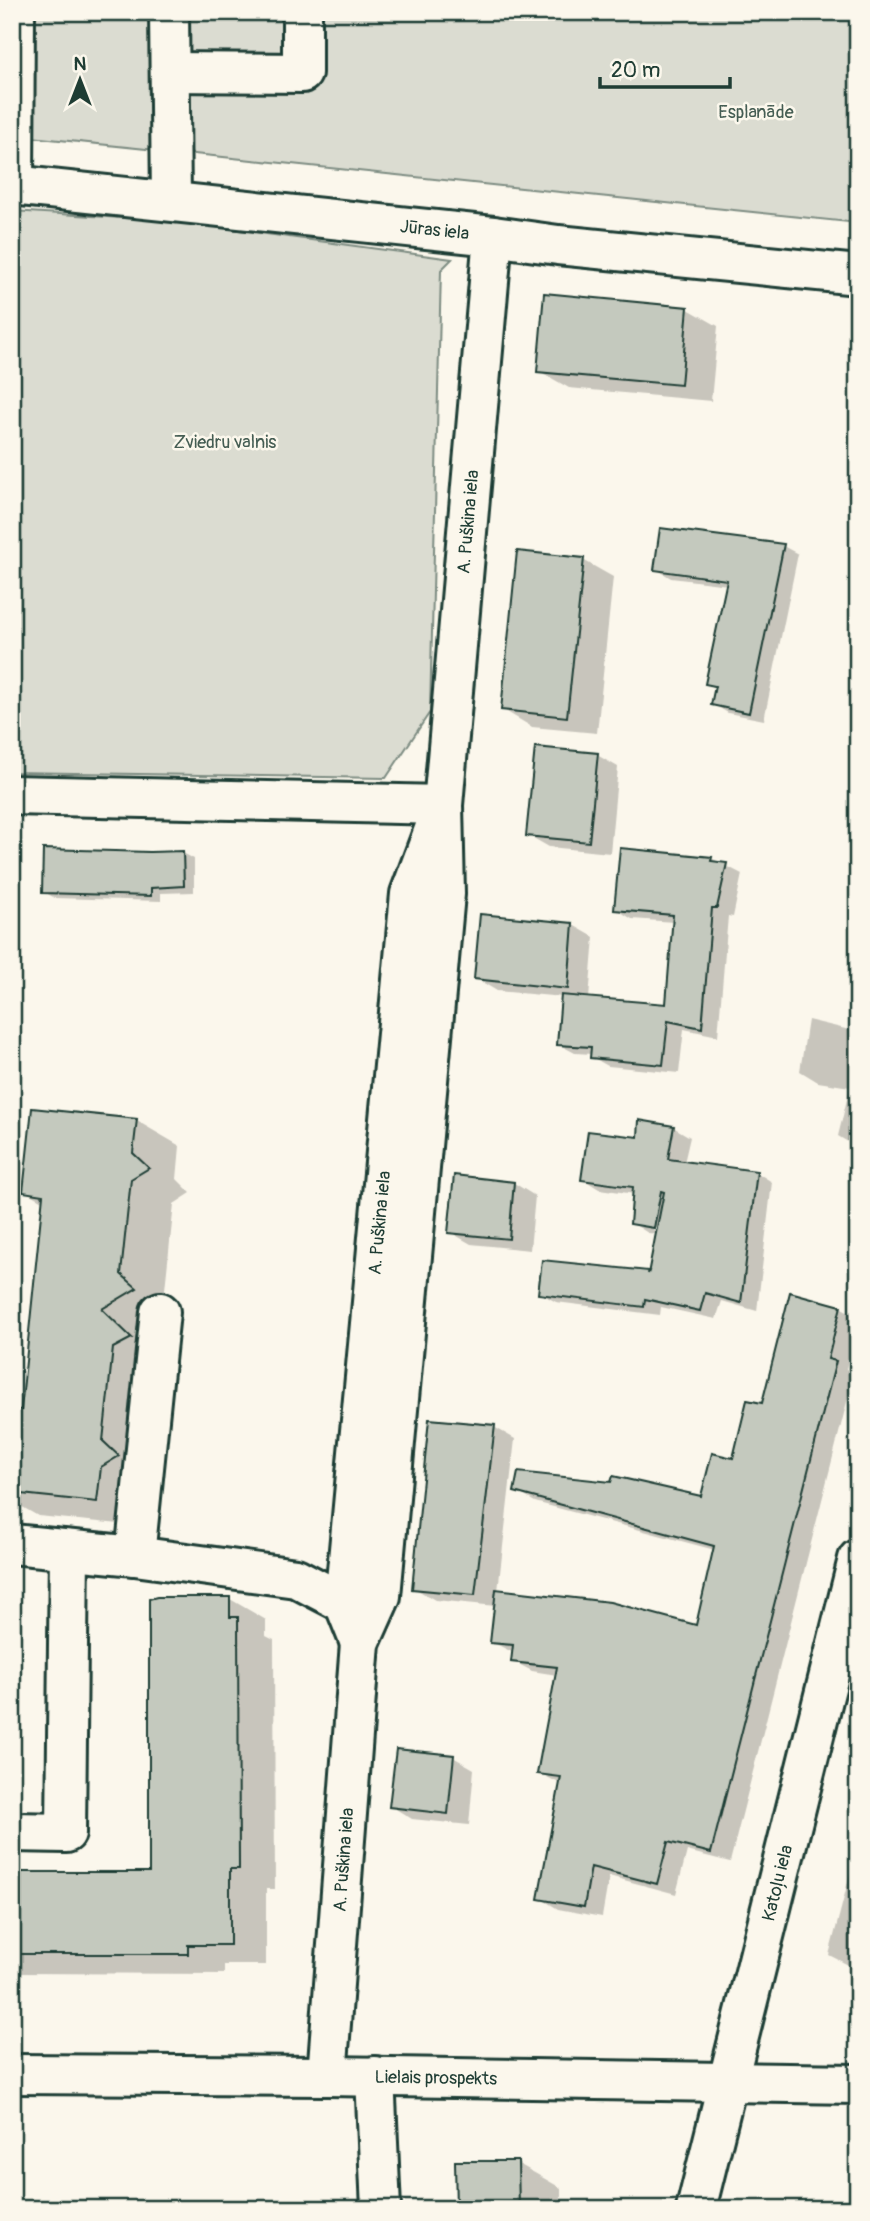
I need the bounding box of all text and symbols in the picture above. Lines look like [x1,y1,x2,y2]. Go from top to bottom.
north arrow [46,46,116,116]
scale bar [600,46,730,90]
text: N [74,52,87,76]
text: 20 m [611,57,660,84]
park label: Esplanāde [718,101,794,124]
street label: Jūras iela [399,215,470,245]
park label: Zviedru valnis [174,431,276,454]
street label: A. Puškina iela [452,469,484,575]
street label: A. Puškina iela [363,1170,396,1276]
street label: A. Puškina iela [328,1807,359,1913]
street label: Katoļu iela [757,1842,798,1924]
street label: Lielais prospekts [375,2065,497,2090]

